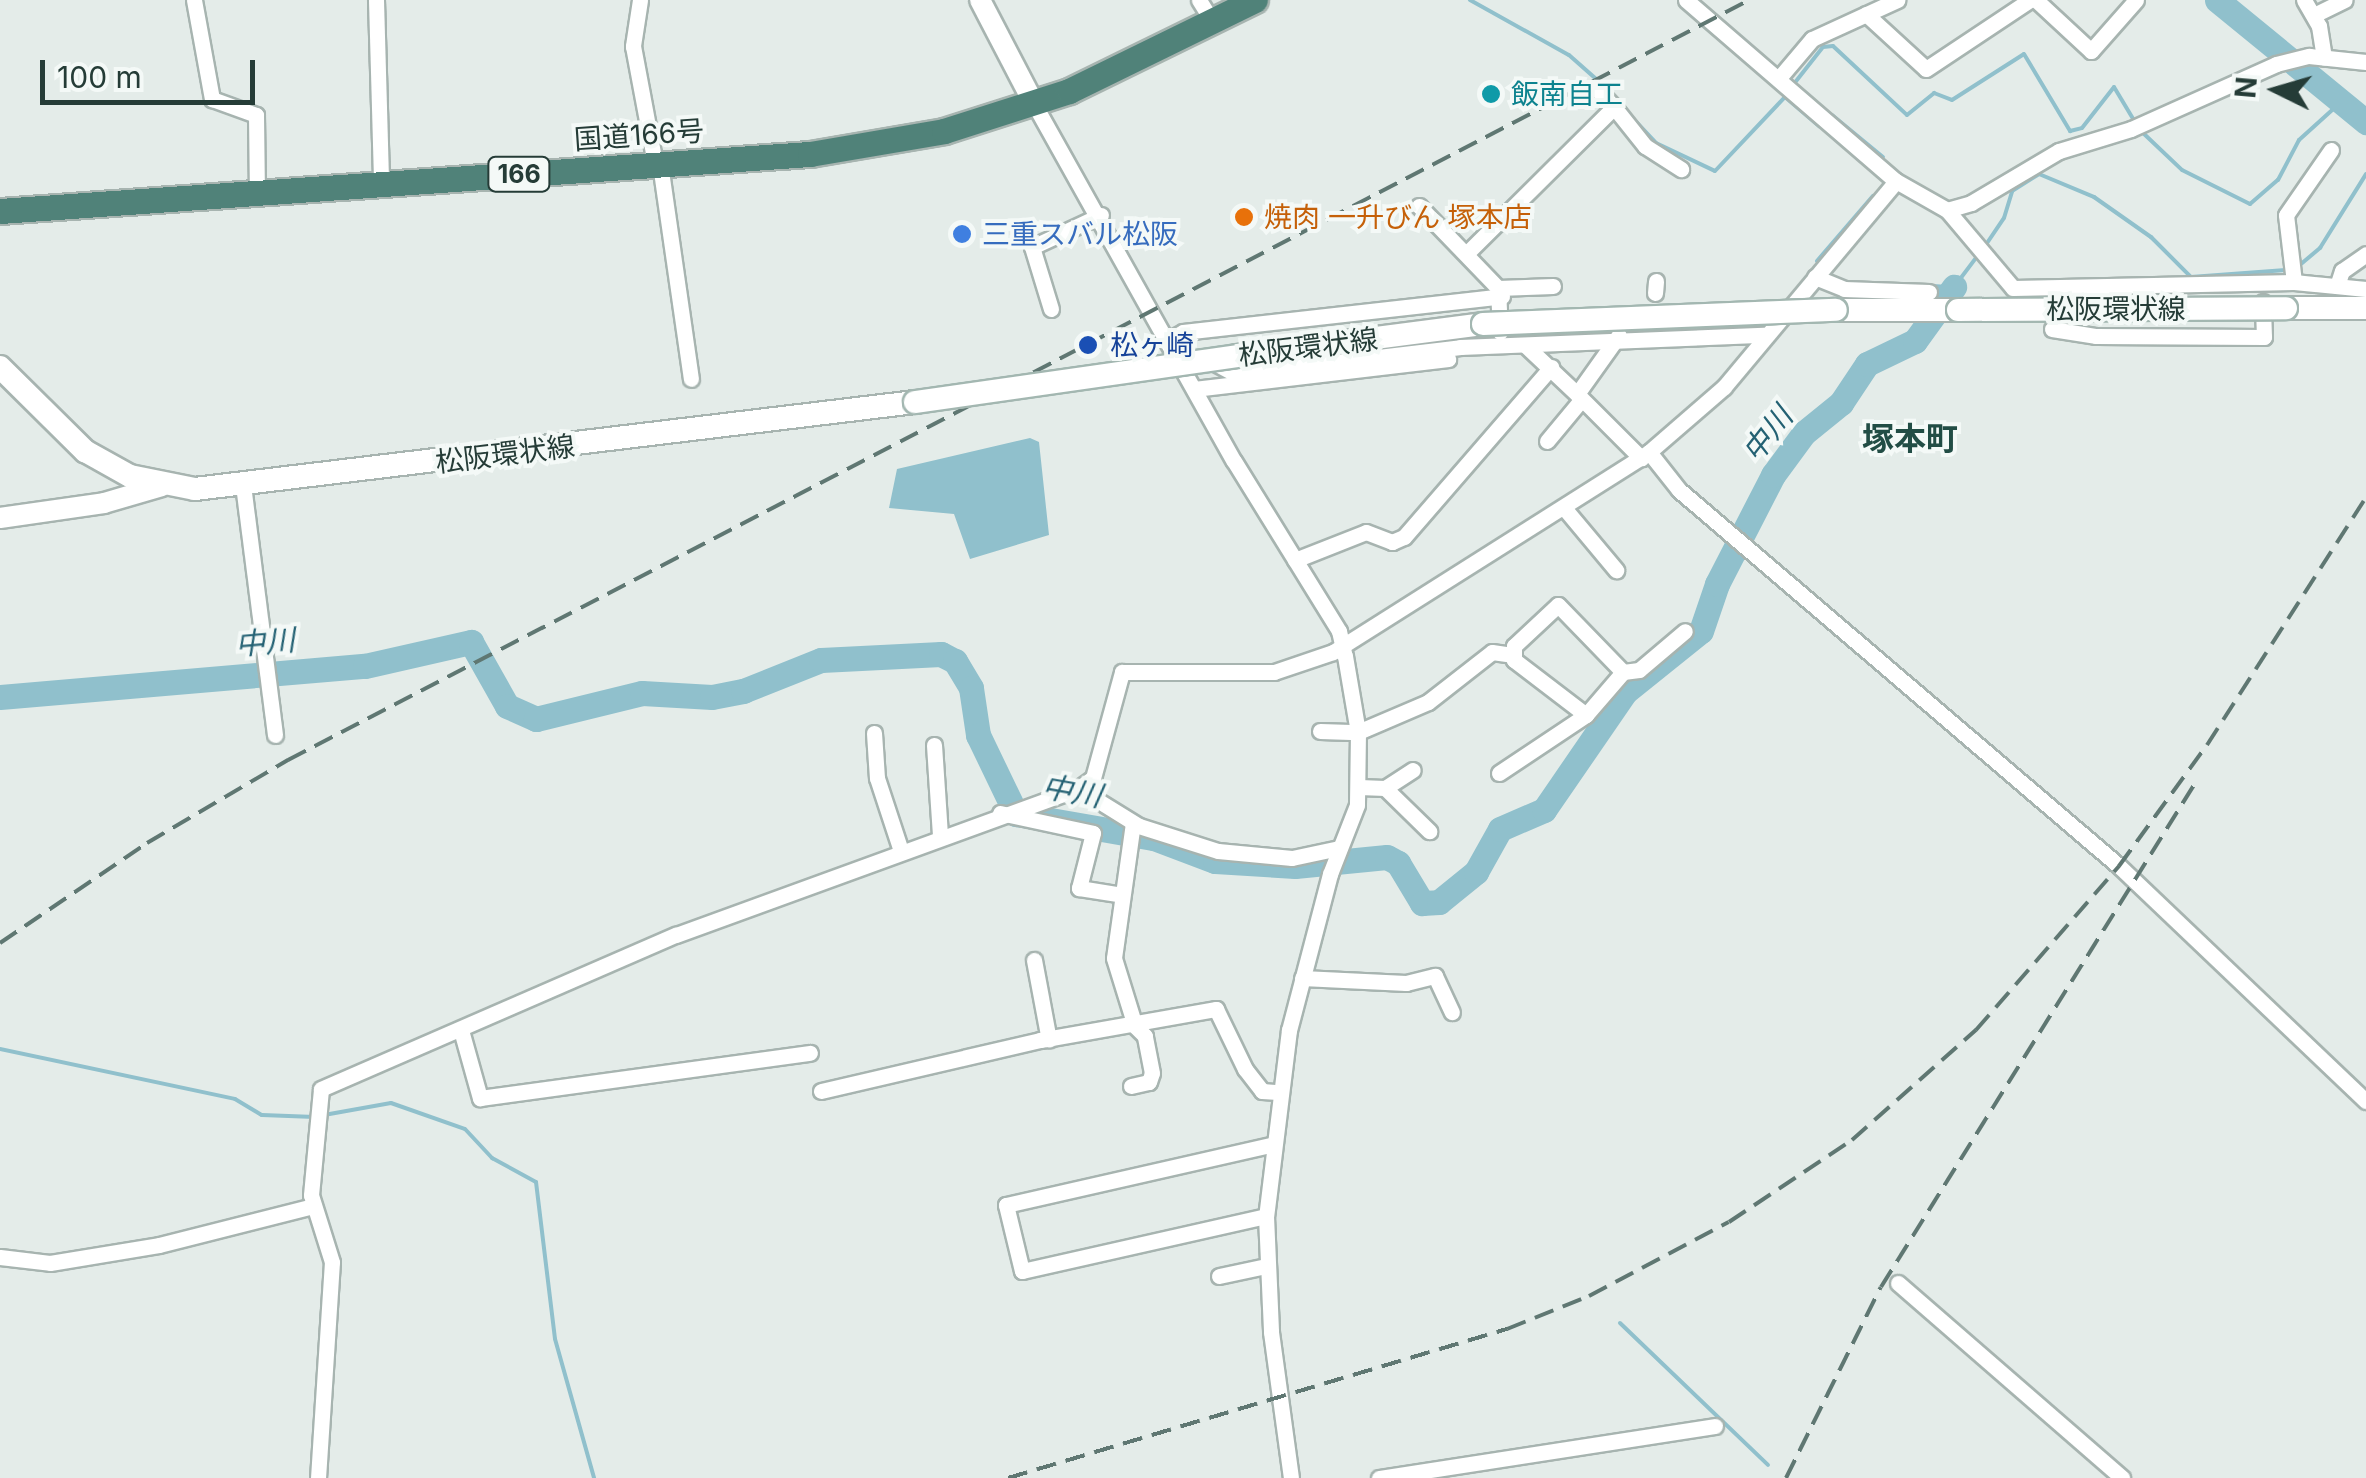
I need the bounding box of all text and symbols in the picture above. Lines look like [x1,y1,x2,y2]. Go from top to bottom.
scale bar [45,40,260,102]
north arrow [2226,40,2326,140]
text: 100 m [57,59,142,95]
text: N [2228,75,2264,99]
place label: 飯南自工 [1511,77,1623,111]
marker: 飯南自工 [1480,83,1502,105]
street label: 国道166号 [573,114,705,156]
road number: 166 [486,154,552,194]
place label: 焼肉 一升びん 塚本店 [1264,200,1532,234]
marker: 焼肉 一升びん 塚本店 [1233,206,1255,228]
place label: 三重スバル松阪 [982,217,1178,251]
marker: 三重スバル松阪 [951,223,973,245]
street label: 松阪環状線 [2046,292,2186,326]
street label: 松阪環状線 [1236,322,1380,372]
place label: 松ヶ崎 [1110,328,1194,362]
marker: 松ヶ崎 [1075,332,1101,358]
water label: 中川 [1734,399,1800,469]
district label: 塚本町 [1862,420,1958,458]
street label: 松阪環状線 [433,429,577,479]
water label: 中川 [234,621,296,663]
water label: 中川 [1039,768,1105,814]

